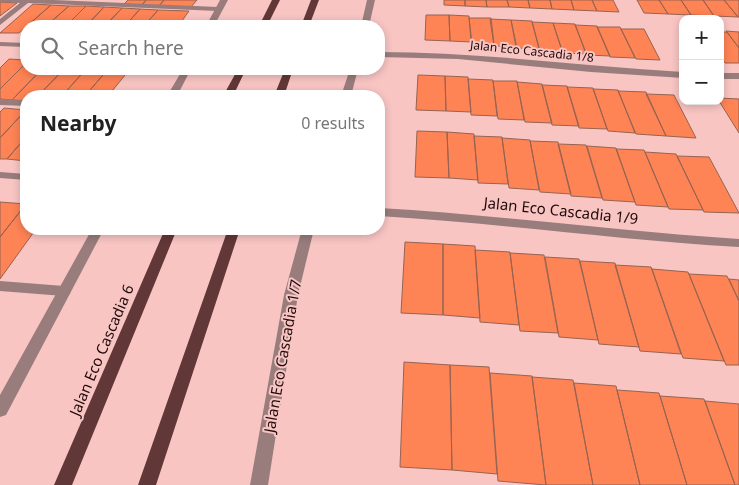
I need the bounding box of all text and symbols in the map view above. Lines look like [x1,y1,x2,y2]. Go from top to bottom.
map controls [679,15,724,105]
button: + [679,15,724,60]
search box [20,20,385,75]
icon: search [38,34,66,62]
text: Search here [78,35,184,61]
street label: Jalan Eco Cascadia 1/8 [468,36,595,66]
button: − [679,60,724,105]
text: Nearby [40,109,116,137]
text: 0 results [301,112,365,134]
street label: Jalan Eco Cascadia 1/9 [481,192,639,228]
street label: Jalan Eco Cascadia 1/7 [258,278,305,436]
street label: Jalan Eco Cascadia 6 [63,281,138,421]

